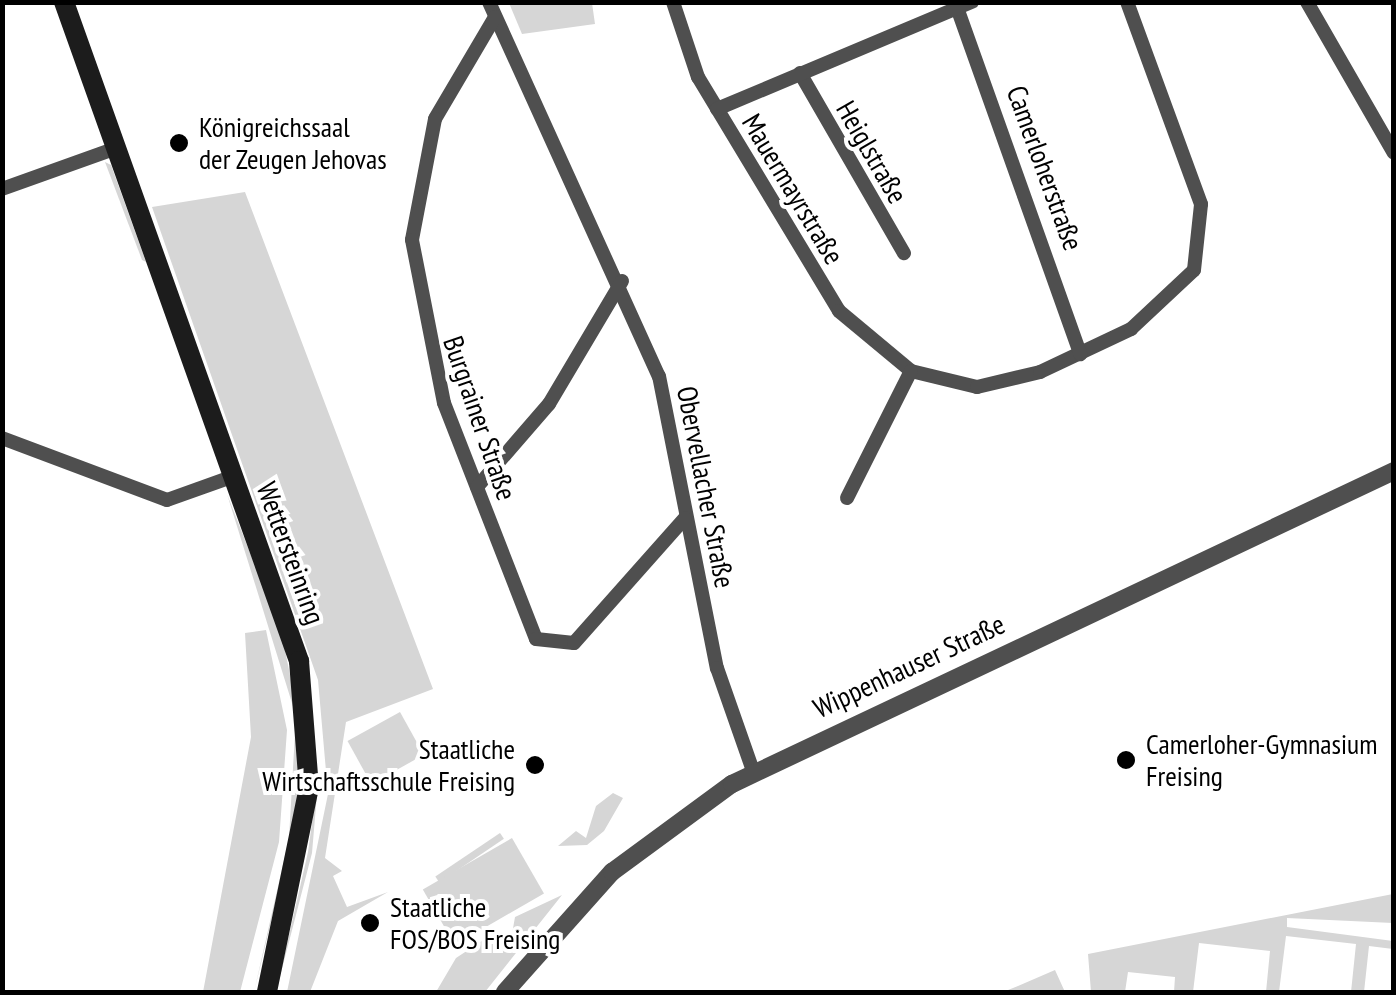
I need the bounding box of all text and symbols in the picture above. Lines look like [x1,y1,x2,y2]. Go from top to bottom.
street label: Camerloherstraße [1000,81,1090,255]
street label: Heiglstraße [829,95,915,209]
street label: Mauermayrstraße [735,108,851,270]
place label: Königreichssaal der Zeugen Jehovas [199,110,387,176]
marker: Königreichssaal der Zeugen Jehovas [168,132,190,154]
street label: Burgrainer Straße [436,332,524,504]
street label: Obervellacher Straße [670,383,742,591]
street label: Wettersteinring [250,477,332,629]
street label: Wippenhauser Straße [808,607,1010,725]
place label: Camerloher-Gymnasium Freising [1146,727,1377,793]
place label: Staatliche Wirtschaftsschule Freising [262,732,515,798]
marker: Camerloher-Gymnasium Freising [1115,749,1137,771]
marker: Staatliche Wirtschaftsschule Freising [524,754,546,776]
place label: Staatliche FOS/BOS Freising [390,890,560,956]
marker: Staatliche FOS/BOS Freising [359,912,381,934]

